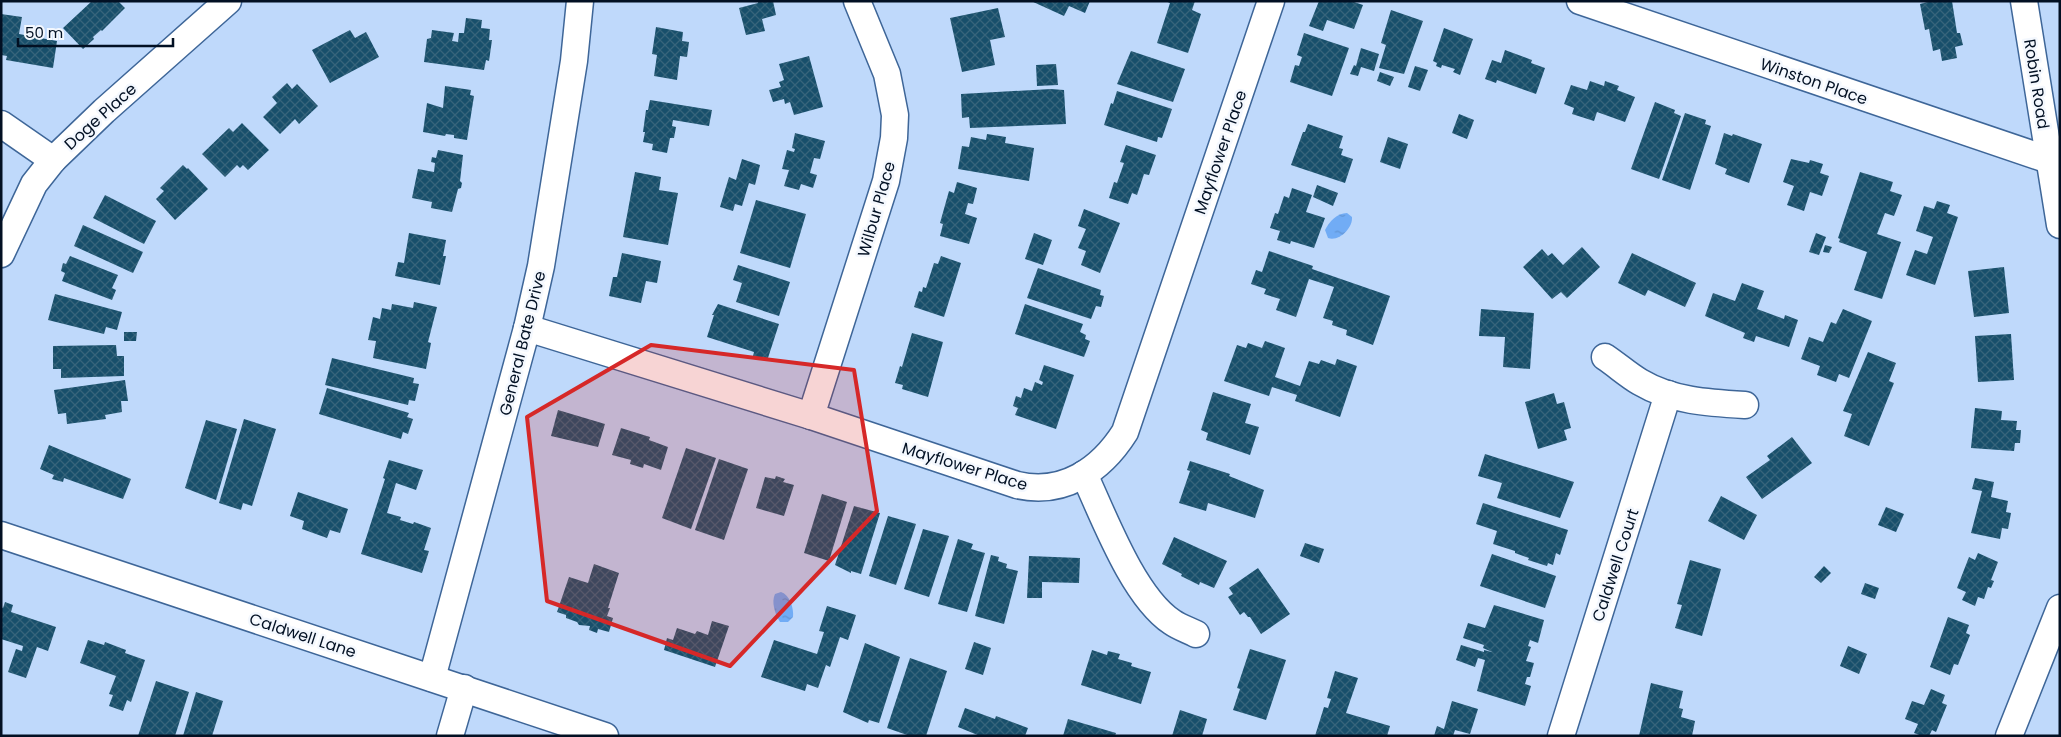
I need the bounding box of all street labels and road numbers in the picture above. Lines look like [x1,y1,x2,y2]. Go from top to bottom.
street label: Robin Road [2018,37,2055,131]
street label: Winston Place [1757,52,1871,111]
street label: Doge Place [59,78,142,155]
street label: Mayflower Place [1188,87,1253,217]
street label: Wilbur Place [852,159,901,260]
street label: General Bate Drive [493,268,552,418]
street label: Mayflower Place [899,436,1030,496]
street label: Caldwell Court [1586,505,1645,625]
street label: Caldwell Lane [247,607,359,664]

